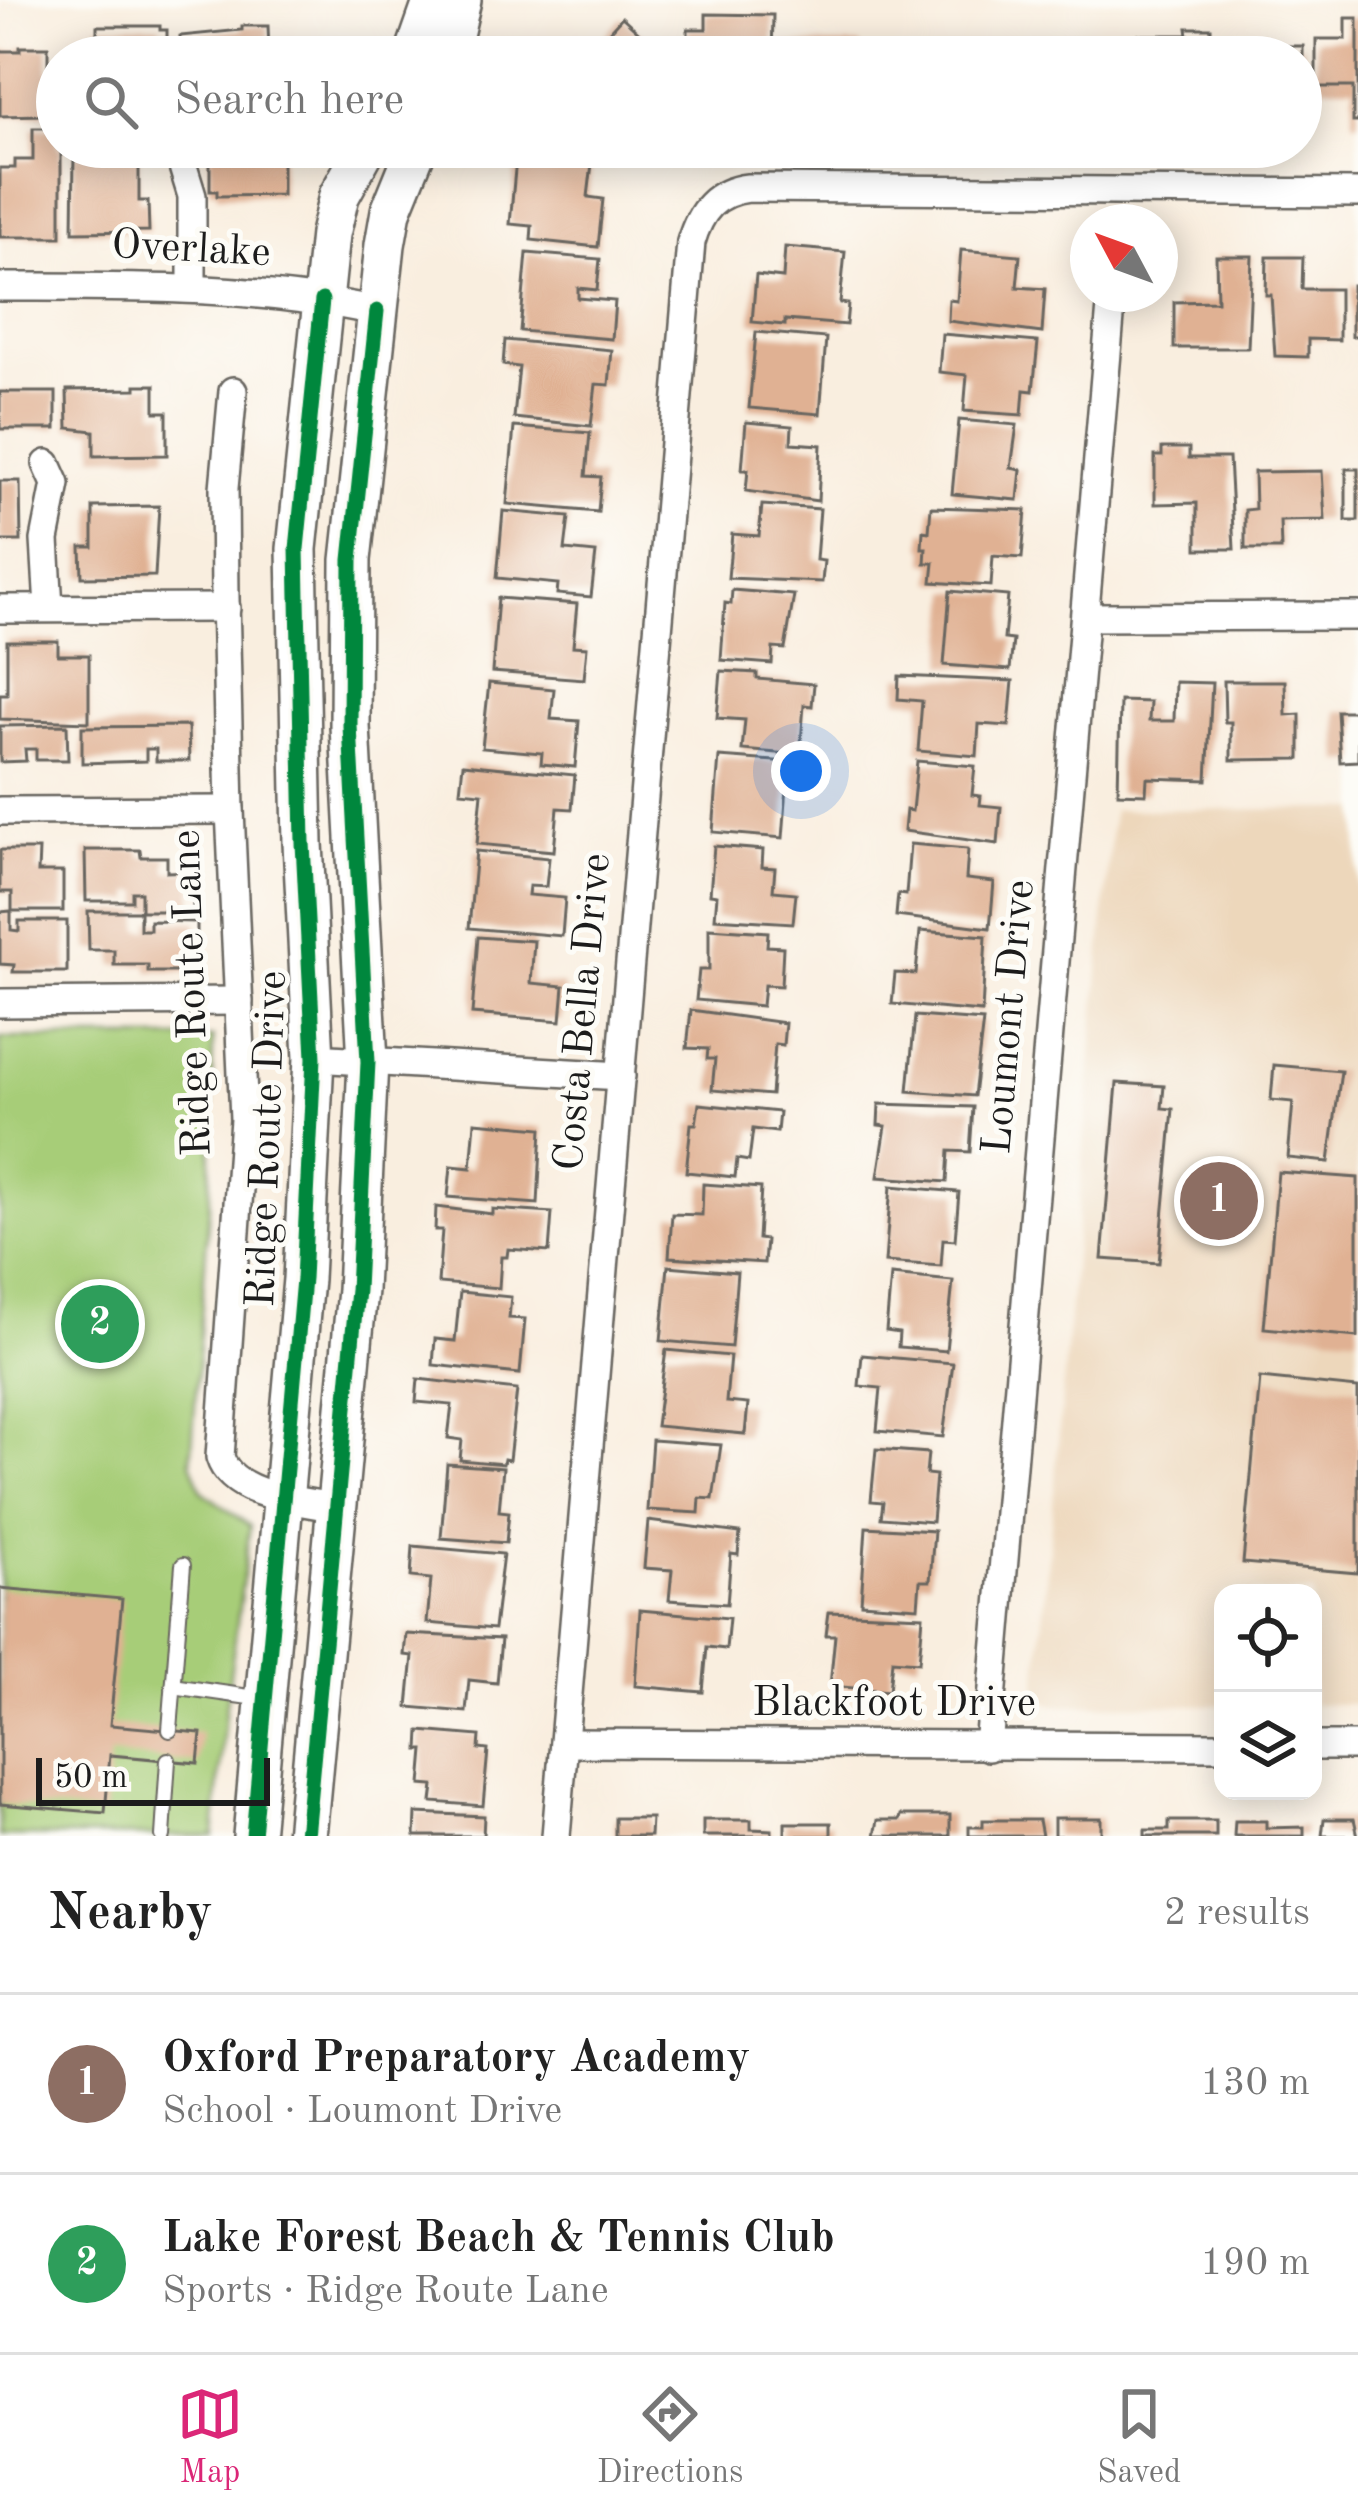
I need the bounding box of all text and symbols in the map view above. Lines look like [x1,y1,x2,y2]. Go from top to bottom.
search box [36,36,1322,168]
icon: search [78,69,144,135]
text: Search here [174,79,404,124]
north arrow [1070,204,1178,312]
street label: Overlake [110,225,272,275]
your location [771,741,831,801]
street label: Ridge Route Lane [166,829,220,1157]
street label: Costa Bella Drive [549,851,619,1173]
street label: Loumont Drive [977,878,1043,1156]
street label: Ridge Route Drive [241,970,295,1308]
pin: 1 [1180,1156,1258,1246]
pin: 2 [61,1279,139,1369]
map controls [1214,1584,1322,1800]
button: locate [1214,1584,1322,1692]
street label: Blackfoot Drive [752,1683,1036,1725]
button: layers [1214,1692,1322,1800]
scale bar [36,1752,270,1805]
text: 50 m [54,1762,128,1795]
text: Nearby [48,1889,213,1940]
text: 2 results [1164,1894,1310,1933]
text: Oxford Preparatory Academy [162,2037,750,2082]
text: 1 [76,2064,98,2103]
text: 130 m [1200,2064,1310,2103]
text: School · Loumont Drive [162,2092,562,2131]
text: Lake Forest Beach & Tennis Club [162,2217,835,2262]
text: 2 [76,2244,98,2283]
text: 190 m [1200,2244,1310,2283]
text: Sports · Ridge Route Lane [162,2272,609,2311]
tab: Map [177,2381,243,2494]
tab: Directions [597,2381,743,2494]
tab: Saved [1097,2381,1181,2494]

